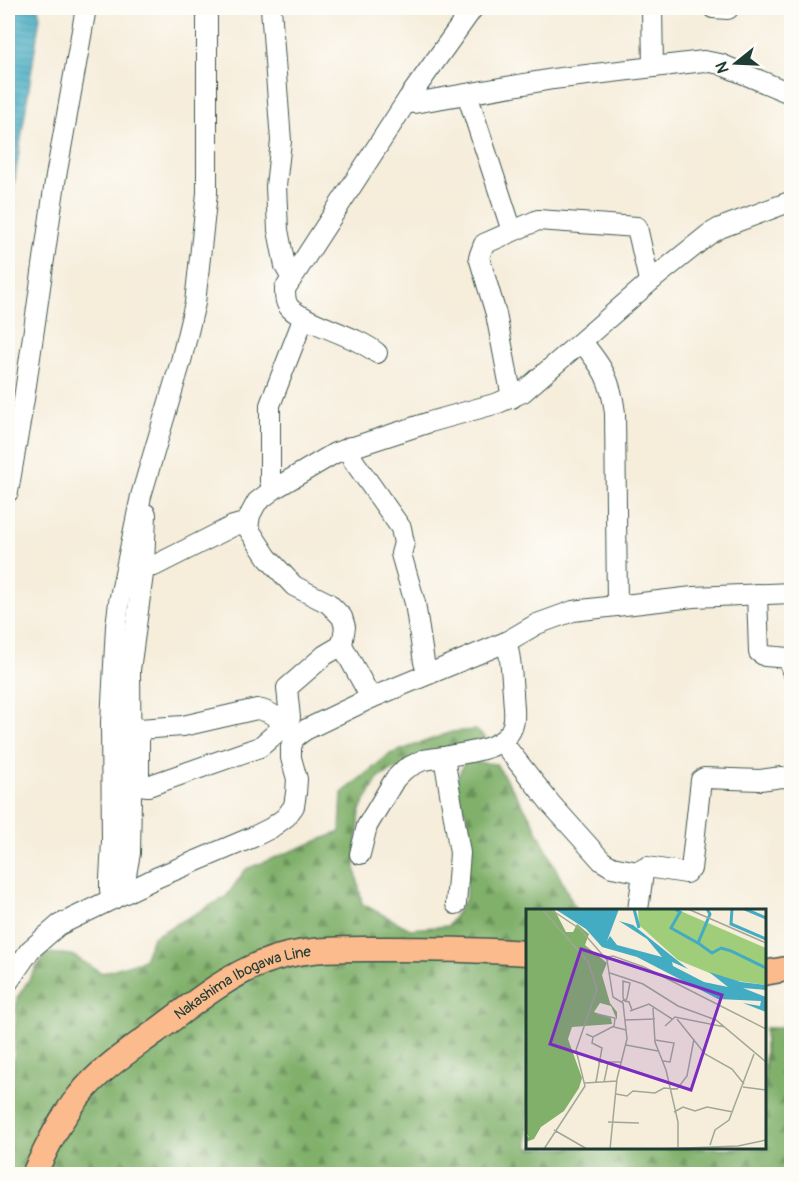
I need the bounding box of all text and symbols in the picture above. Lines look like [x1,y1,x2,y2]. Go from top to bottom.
north arrow [706,33,766,93]
text: N [711,59,734,76]
inset map [526,909,766,1149]
street label: Nakashima Ibogawa Line [171,942,312,1024]

